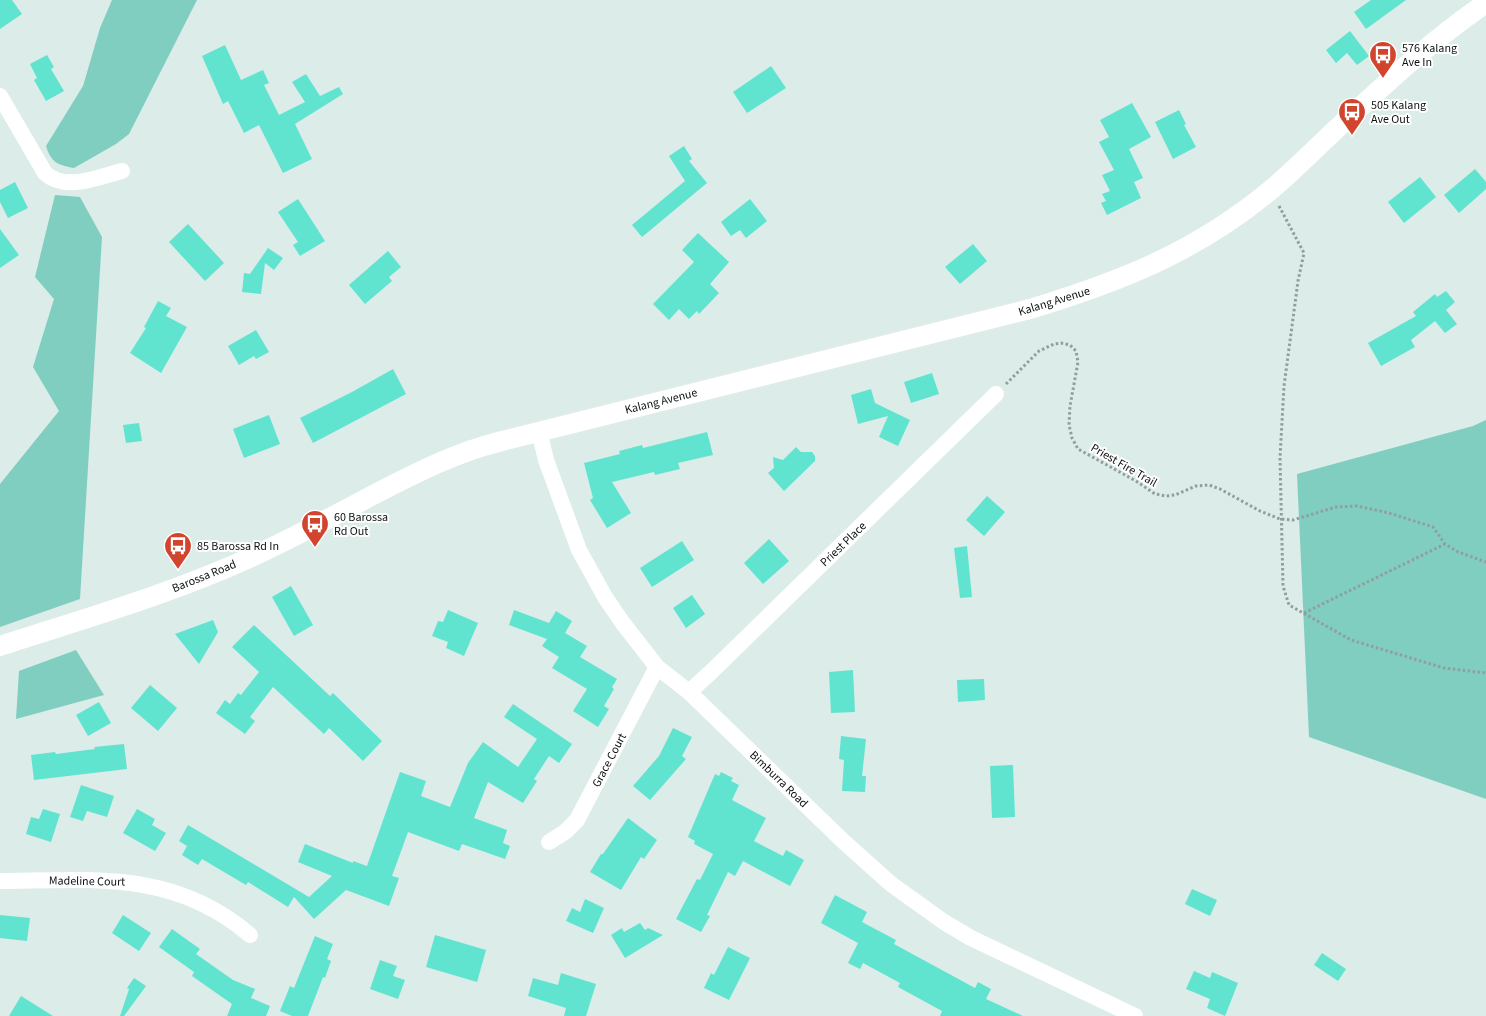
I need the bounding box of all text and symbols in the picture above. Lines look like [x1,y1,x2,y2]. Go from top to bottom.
bus stop icon: 576 Kalang Ave In [1368,40,1398,79]
place label: 576 Kalang Ave In [1402,40,1457,71]
bus stop icon: 505 Kalang Ave Out [1337,97,1367,136]
place label: 505 Kalang Ave Out [1371,97,1426,128]
street label: Kalang Avenue [1016,283,1092,320]
street label: Kalang Avenue [623,384,699,419]
street label: Priest Fire Trail [1087,440,1160,491]
bus stop icon: 60 Barossa Rd Out [300,509,330,548]
place label: 60 Barossa Rd Out [334,509,388,540]
street label: Priest Place [817,518,870,571]
bus stop icon: 85 Barossa Rd In [163,531,193,570]
place label: 85 Barossa Rd In [197,538,279,555]
street label: Barossa Road [170,556,239,597]
street label: Grace Court [588,730,631,790]
street label: Bimburra Road [746,747,812,812]
street label: Madeline Court [49,872,125,891]

